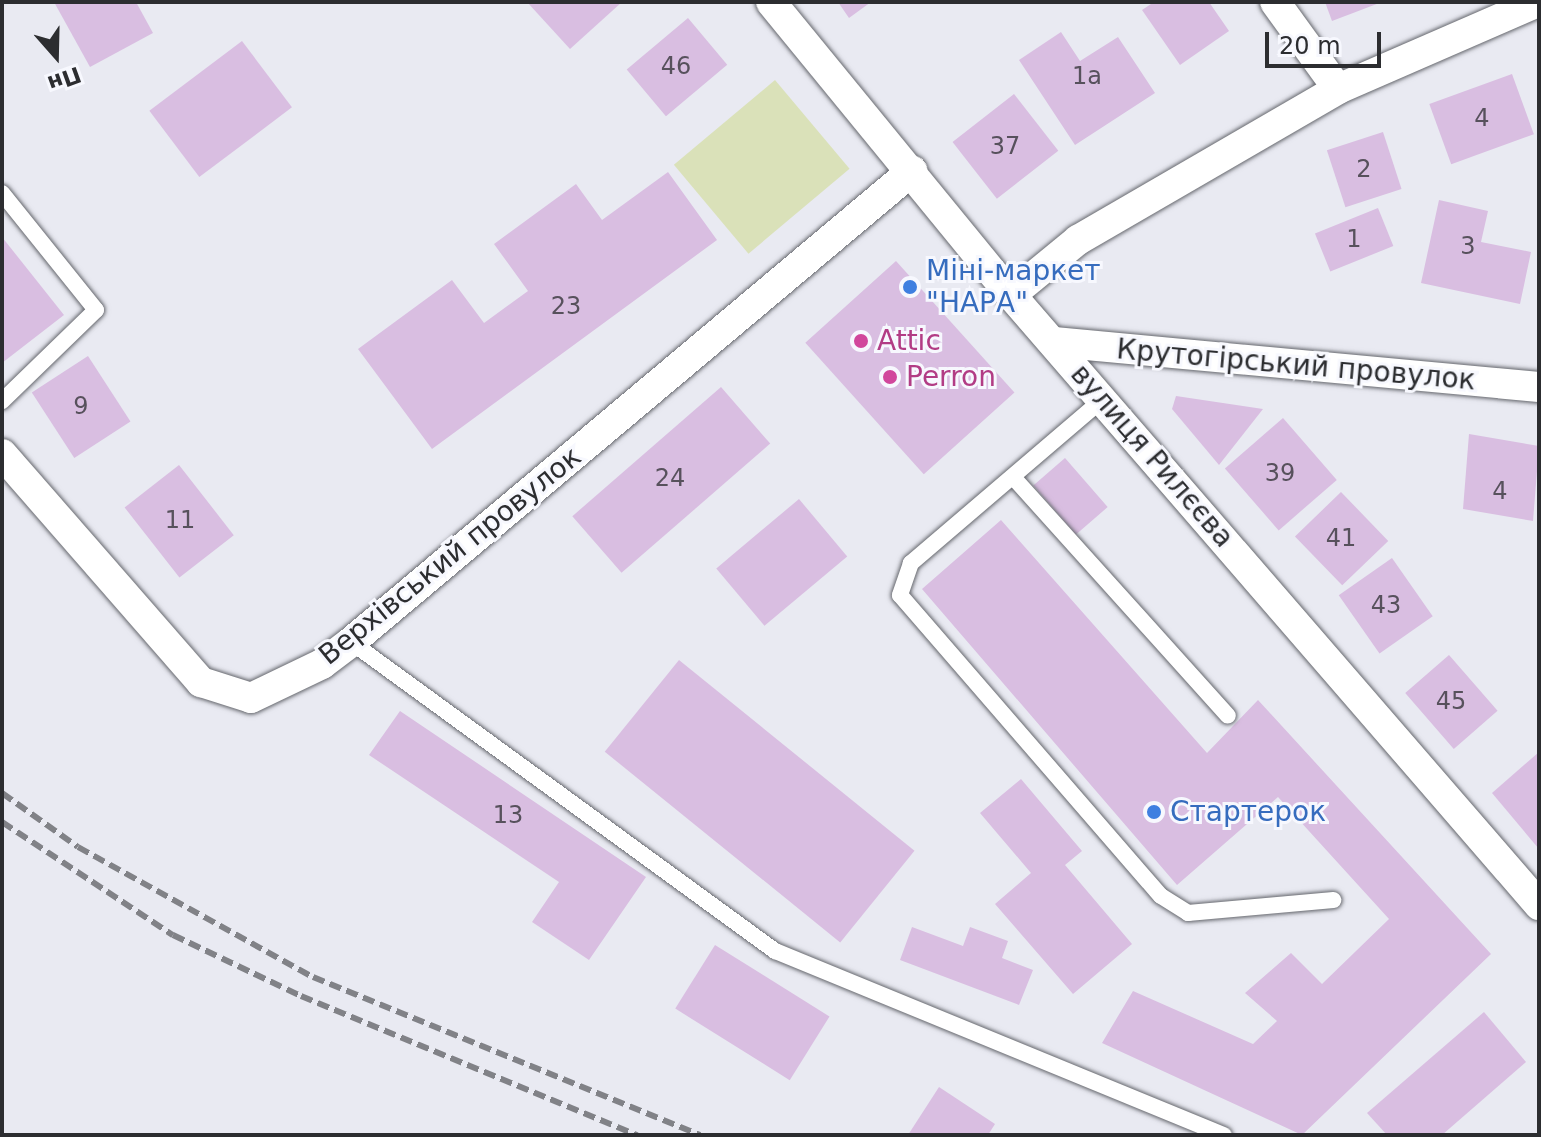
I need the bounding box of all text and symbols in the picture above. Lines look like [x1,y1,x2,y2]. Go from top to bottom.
north arrow [16,16,96,96]
scale bar [1269,16,1385,66]
text: 20 m [1279,32,1341,60]
house number: 46 [661,53,691,81]
text: Пн [44,62,84,97]
house number: 1а [1072,63,1102,91]
house number: 4 [1474,105,1490,133]
house number: 37 [990,133,1020,161]
house number: 2 [1356,156,1372,184]
house number: 1 [1346,226,1362,254]
house number: 3 [1460,233,1476,261]
place label: Міні-маркет "НАРА" [926,254,1101,320]
marker: Міні-маркет "НАРА" [901,278,919,296]
house number: 23 [551,293,581,321]
place label: Attic [877,324,941,358]
marker: Attic [852,332,870,350]
street label: Крутогірський провулок [1115,333,1477,397]
street label: вулиця Рилєєва [1063,358,1241,554]
place label: Perron [906,360,996,394]
marker: Perron [881,368,899,386]
house number: 9 [73,393,89,421]
street label: Верхівський провулок [312,440,588,672]
house number: 39 [1265,460,1295,488]
house number: 24 [655,465,685,493]
house number: 4 [1492,478,1508,506]
house number: 11 [165,507,195,535]
house number: 41 [1326,525,1356,553]
house number: 43 [1371,592,1401,620]
house number: 45 [1436,688,1466,716]
place label: Стартерок [1170,795,1326,829]
house number: 13 [493,802,523,830]
marker: Стартерок [1145,803,1163,821]

